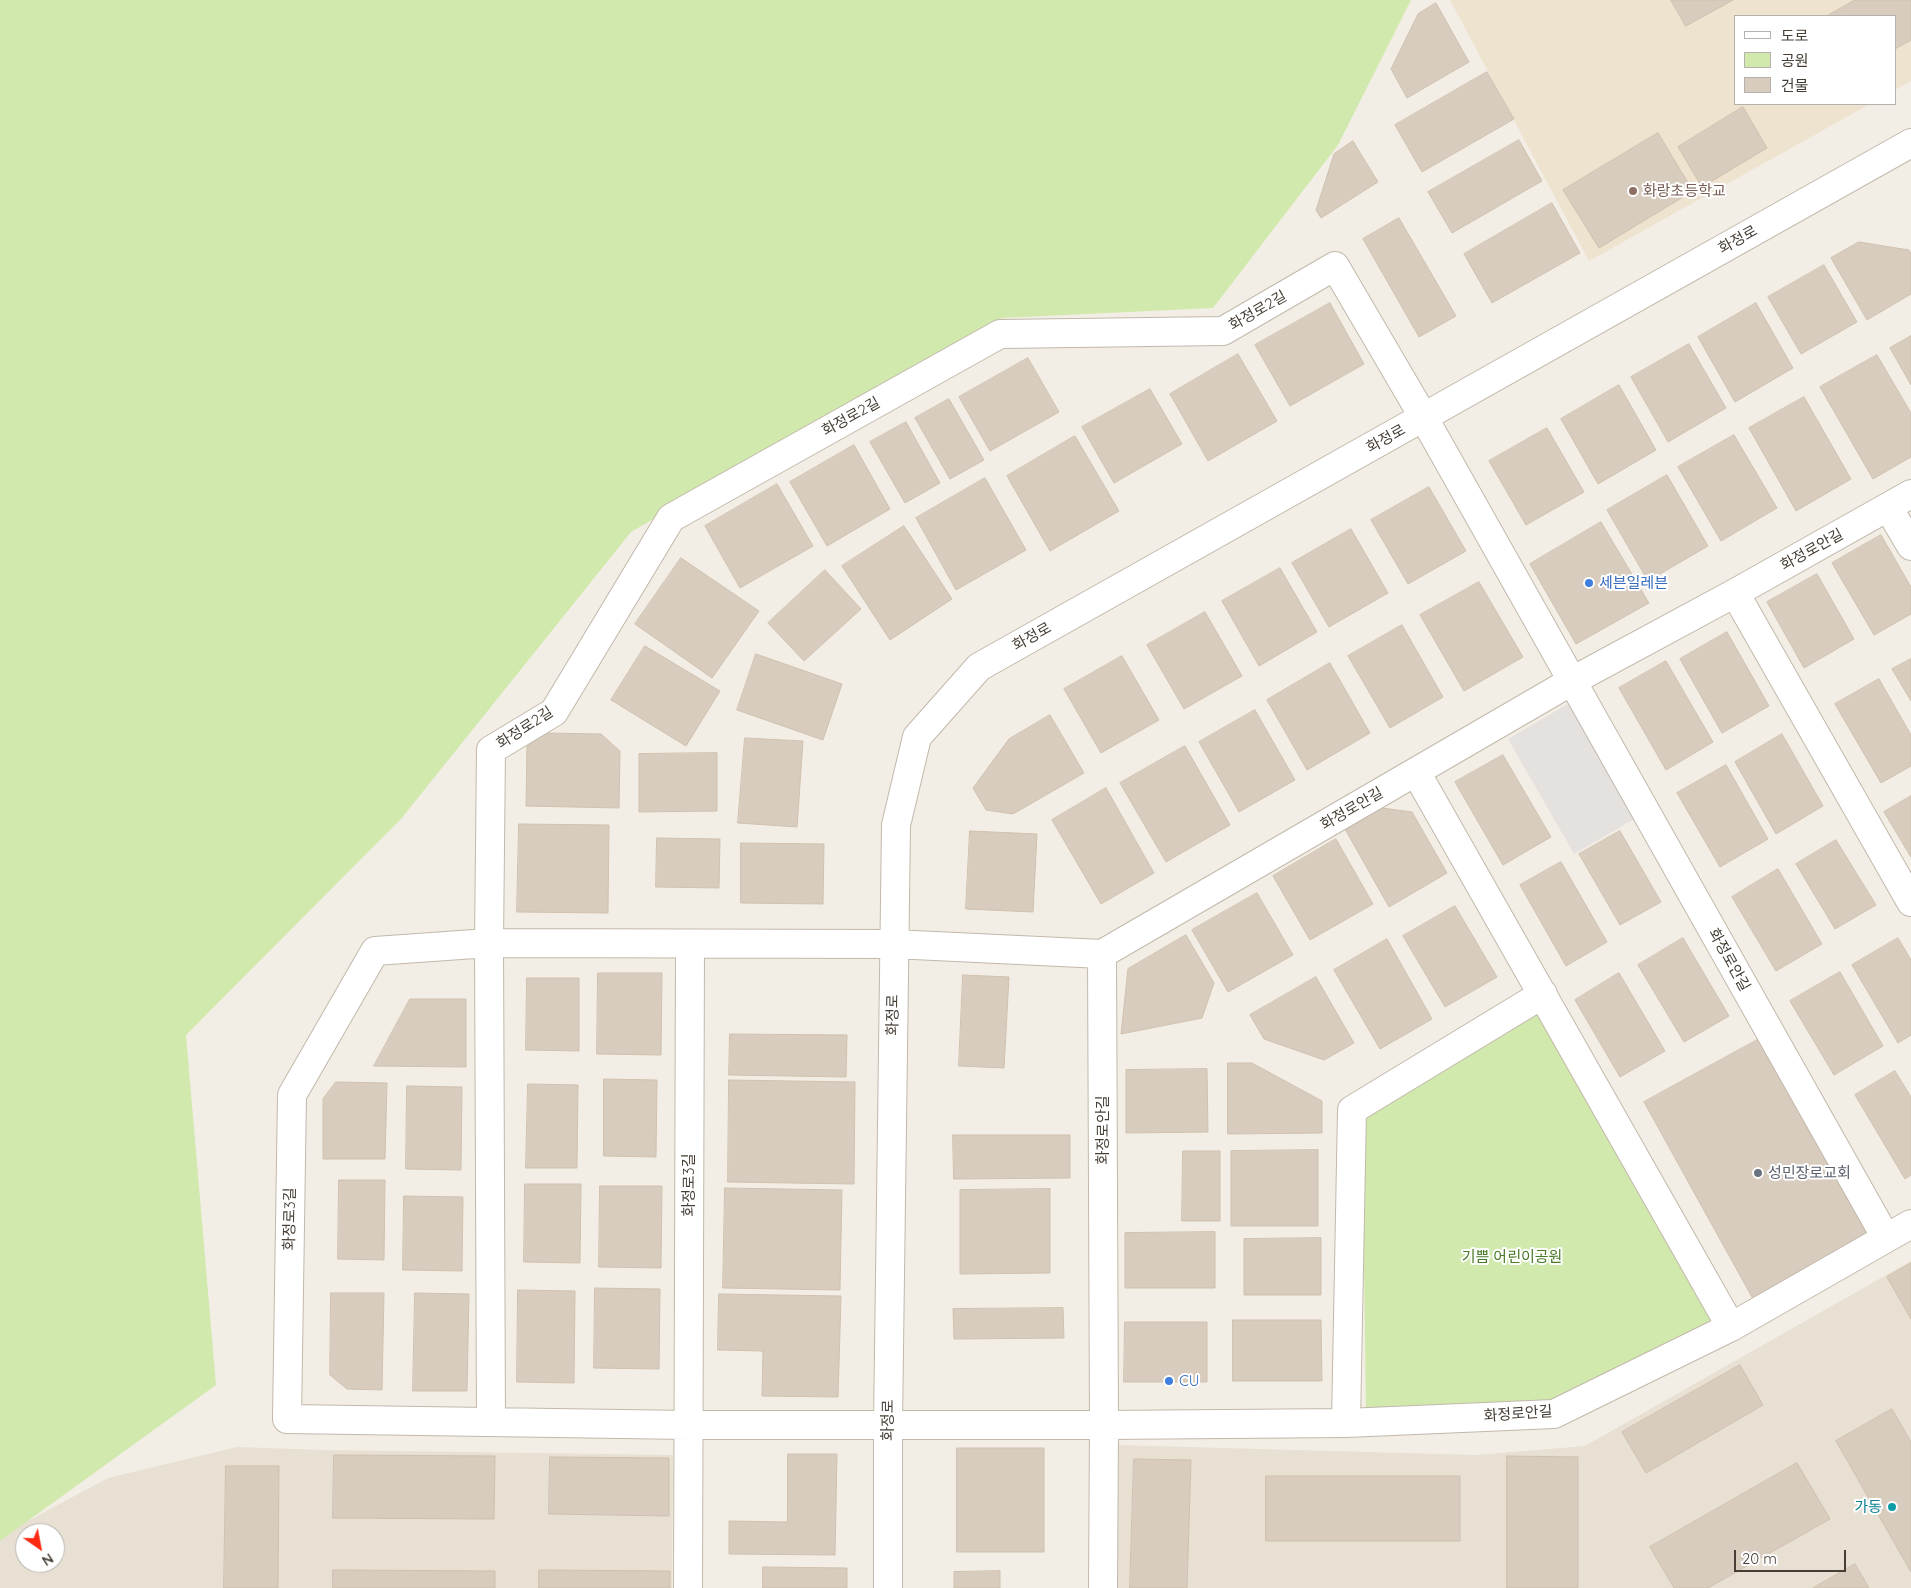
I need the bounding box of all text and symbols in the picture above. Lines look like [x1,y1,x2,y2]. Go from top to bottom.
legend [1734,15,1896,105]
text: 도로 [1781,26,1809,45]
text: 공원 [1781,51,1809,70]
text: 건물 [1781,76,1809,95]
place label: 화랑초등학교 [1643,182,1726,200]
marker: 화랑초등학교 [1627,185,1639,197]
street label: 화정로 [1716,222,1760,258]
street label: 화정로2길 [1226,287,1290,335]
street label: 화정로2길 [819,394,883,440]
street label: 화정로 [1364,421,1408,457]
street label: 화정로안길 [1777,525,1847,575]
place label: 세븐일레븐 [1599,574,1668,592]
marker: 세븐일레븐 [1583,577,1595,589]
street label: 화정로 [1010,619,1054,655]
street label: 화정로2길 [493,703,557,753]
street label: 화정로안길 [1318,784,1386,834]
street label: 화정로안길 [1704,925,1754,995]
street label: 화정로 [884,994,902,1036]
street label: 화정로안길 [1094,1096,1112,1164]
street label: 화정로3길 [680,1153,698,1217]
place label: 성민장로교회 [1768,1164,1851,1182]
marker: 성민장로교회 [1752,1167,1764,1179]
street label: 화정로3길 [280,1187,300,1251]
park label: 기쁨 어린이공원 [1462,1248,1562,1266]
place label: CU [1179,1372,1199,1390]
marker: CU [1163,1375,1175,1387]
street label: 화정로 [879,1399,897,1441]
street label: 화정로안길 [1483,1403,1553,1425]
place label: 가동 [1854,1498,1882,1516]
marker: 가동 [1886,1501,1898,1513]
north arrow [15,1523,65,1573]
scale bar [1736,1540,1848,1572]
text: N [38,1549,57,1570]
text: 20 m [1742,1549,1777,1568]

